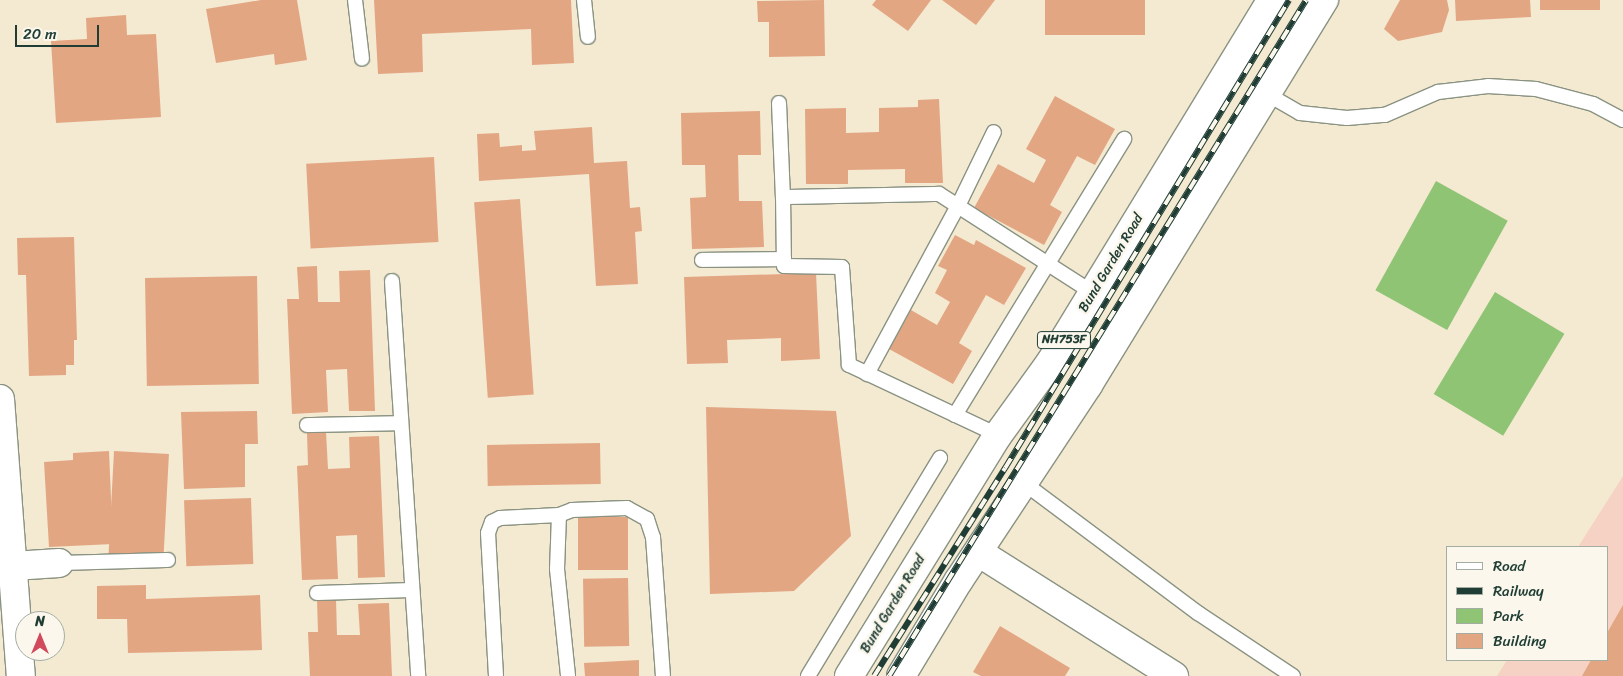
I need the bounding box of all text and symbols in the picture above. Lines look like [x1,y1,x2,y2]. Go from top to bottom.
scale bar [18,15,101,47]
text: 20 m [23,21,57,47]
street label: Bund Garden Road [1075,211,1147,315]
road number: NH753F [1036,330,1092,350]
legend [1446,546,1608,661]
street label: Bund Garden Road [857,552,929,656]
text: Road [1493,553,1525,579]
text: Railway [1493,578,1544,604]
text: Park [1493,603,1524,629]
text: N [35,609,45,634]
north arrow [15,611,65,661]
text: Building [1493,628,1547,654]

